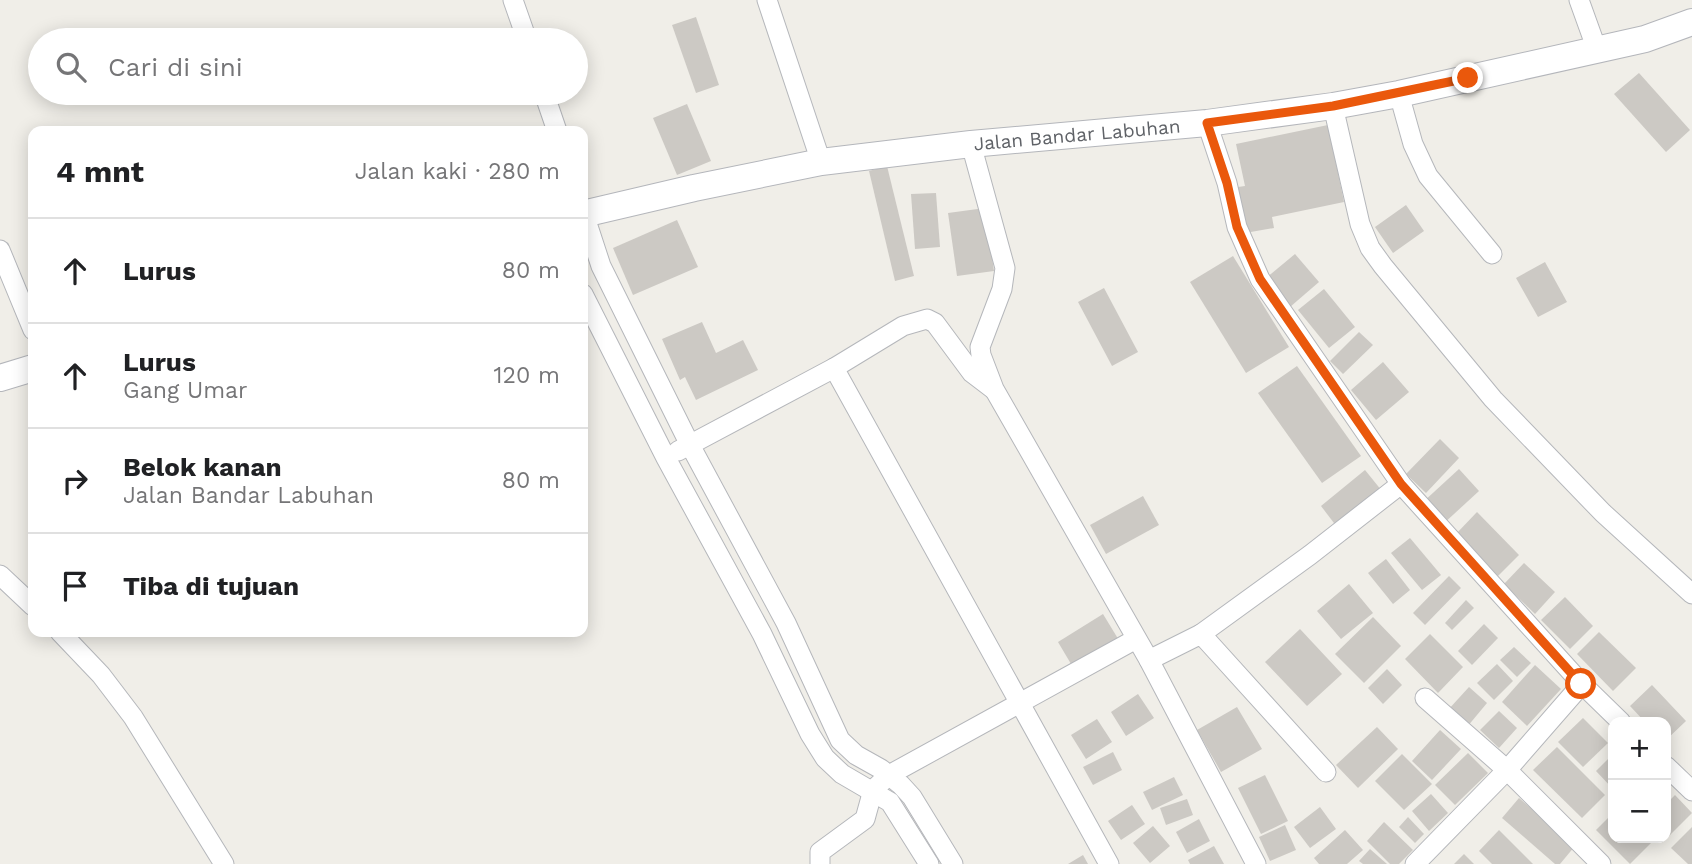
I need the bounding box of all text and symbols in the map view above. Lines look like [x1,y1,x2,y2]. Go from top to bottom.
search box [28,28,588,105]
icon: search [52,48,90,86]
text: Cari di sini [108,52,243,82]
route end [1452,62,1483,93]
street label: Jalan Bandar Labuhan [973,115,1181,155]
text: 4 mnt [56,154,144,189]
text: Jalan kaki · 280 m [355,158,560,185]
icon: ahead [56,252,94,290]
text: Lurus [123,256,196,286]
text: 80 m [502,257,560,284]
text: Lurus [123,347,196,377]
icon: ahead [56,357,94,395]
text: 120 m [494,362,560,389]
text: Gang Umar [123,377,247,404]
text: Belok kanan [123,452,282,482]
icon: right [56,462,94,500]
text: 80 m [502,467,560,494]
text: Jalan Bandar Labuhan [123,482,374,509]
icon: arrive [56,567,94,605]
text: Tiba di tujuan [123,571,299,601]
route start [1565,668,1596,699]
map controls [1608,717,1671,843]
button: + [1608,717,1671,780]
button: − [1608,780,1671,843]

